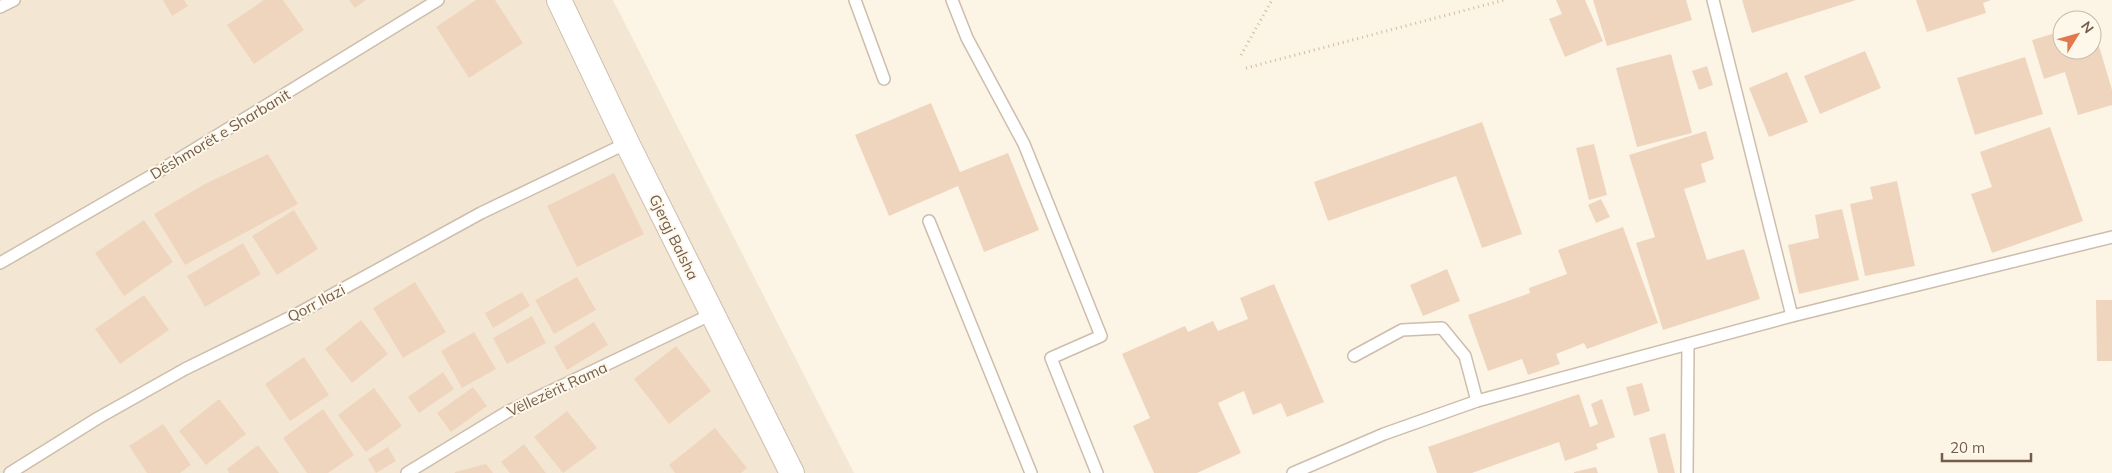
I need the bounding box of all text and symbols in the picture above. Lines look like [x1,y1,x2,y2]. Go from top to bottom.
north arrow [2052,10,2102,60]
text: N [2077,18,2098,37]
street label: Dëshmorët e Sharbanit [146,85,294,183]
street label: Gjergj Balsha [645,191,703,283]
street label: Qorr Ilazi [284,280,348,326]
street label: Vëllezërit Rama [504,357,610,421]
scale bar [1942,430,2031,462]
text: 20 m [1950,438,1985,457]

